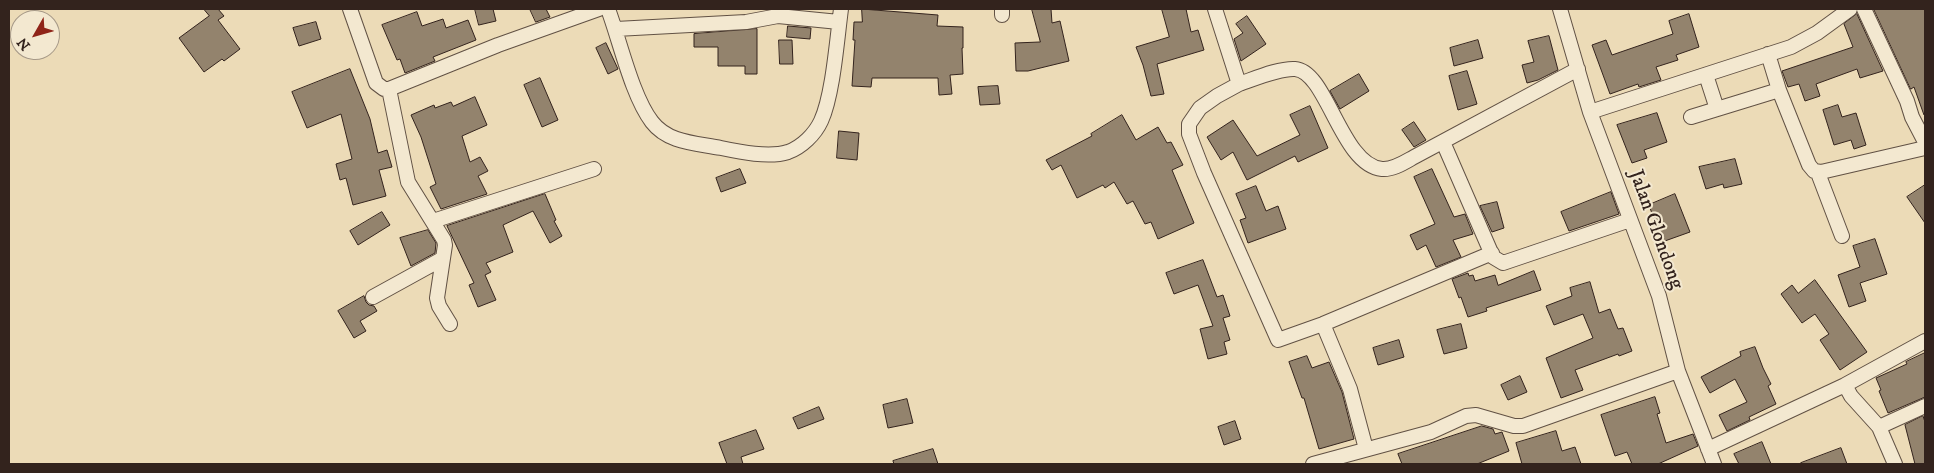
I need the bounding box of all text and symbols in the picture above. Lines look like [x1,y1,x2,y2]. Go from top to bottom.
north arrow [10,10,60,60]
text: N [13,34,35,54]
street label: Jalan Glondong [1622,167,1688,293]

